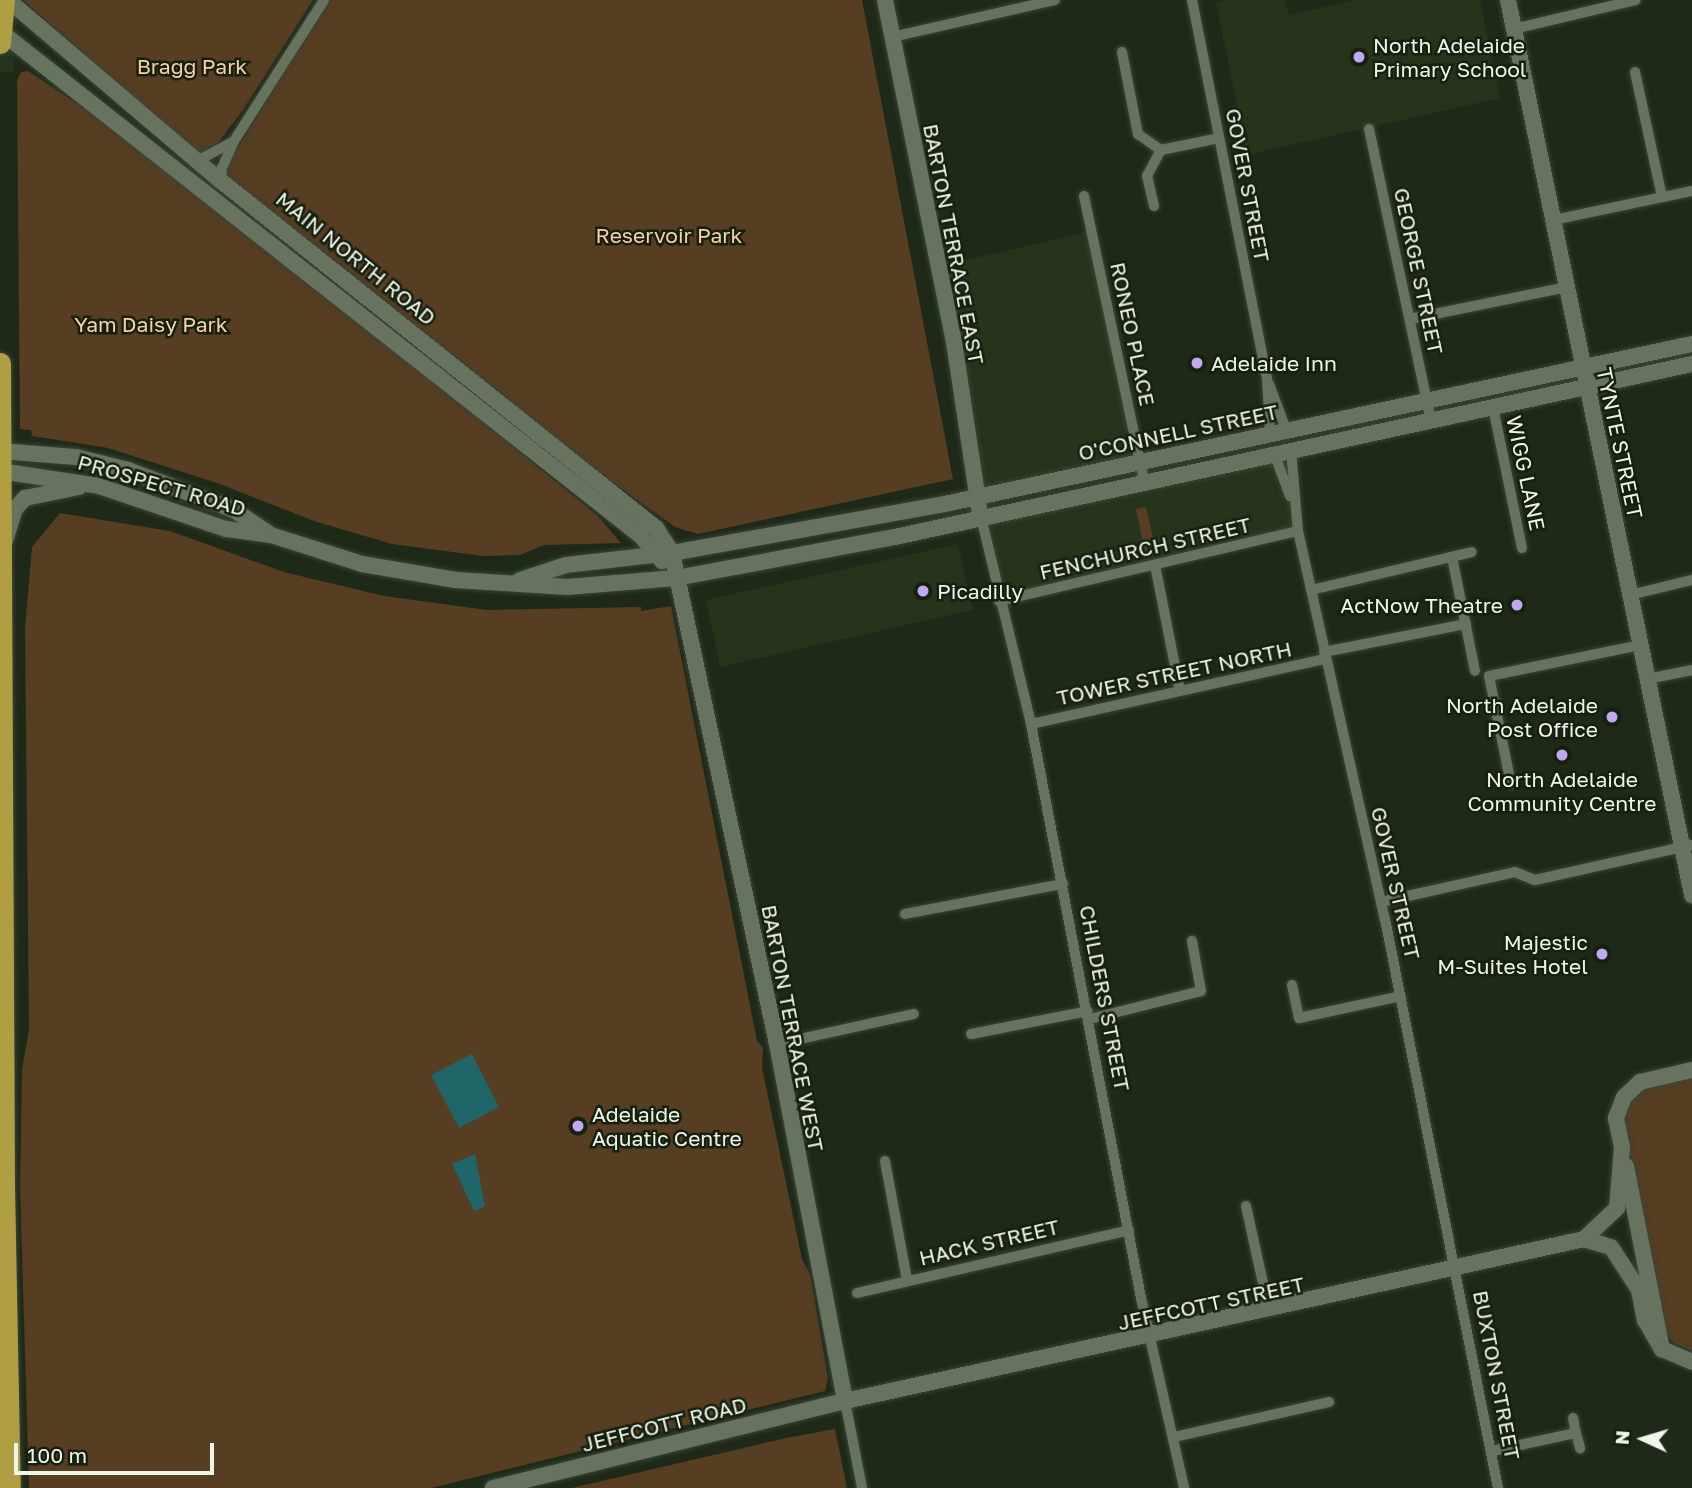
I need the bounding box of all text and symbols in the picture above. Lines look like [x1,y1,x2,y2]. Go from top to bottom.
place label: North Adelaide Primary School [1373,32,1527,82]
marker: North Adelaide Primary School [1351,49,1367,65]
park label: Bragg Park [137,53,247,79]
street label: GOVER STREET [1221,106,1275,264]
street label: BARTON TERRACE EAST [918,122,990,366]
street label: GEORGE STREET [1389,185,1449,357]
street label: MAIN NORTH ROAD [271,186,441,330]
park label: Reservoir Park [596,222,742,248]
street label: RONEO PLACE [1105,260,1161,408]
park label: Yam Daisy Park [74,311,228,337]
place label: Adelaide Inn [1211,350,1337,376]
marker: Adelaide Inn [1189,355,1205,371]
street label: TYNTE STREET [1592,365,1648,521]
street label: O'CONNELL STREET [1076,399,1280,465]
street label: WIGG LANE [1502,413,1550,533]
street label: PROSPECT ROAD [75,449,249,521]
street label: FENCHURCH STREET [1037,511,1253,585]
place label: Picadilly [937,578,1023,604]
marker: Picadilly [915,583,931,599]
place label: ActNow Theatre [1340,592,1503,618]
marker: ActNow Theatre [1509,597,1525,613]
street label: TOWER STREET NORTH [1054,636,1294,710]
place label: North Adelaide Post Office [1446,692,1598,742]
marker: North Adelaide Post Office [1604,709,1620,725]
marker: North Adelaide Community Centre [1554,747,1570,763]
place label: North Adelaide Community Centre [1468,766,1656,816]
street label: GOVER STREET [1366,804,1426,962]
street label: BARTON TERRACE WEST [757,903,829,1153]
street label: CHILDERS STREET [1075,903,1135,1093]
place label: Majestic M-Suites Hotel [1437,929,1588,979]
marker: Majestic M-Suites Hotel [1594,946,1610,962]
place label: Adelaide Aquatic Centre [592,1101,742,1151]
marker: Adelaide Aquatic Centre [570,1118,586,1134]
street label: HACK STREET [916,1214,1062,1270]
street label: JEFFCOTT STREET [1115,1271,1307,1335]
street label: BUXTON STREET [1468,1288,1526,1462]
street label: JEFFCOTT ROAD [579,1391,749,1457]
north arrow [1608,1404,1678,1474]
scale bar [18,1428,217,1472]
text: N [1610,1429,1634,1446]
text: 100 m [27,1442,87,1468]

